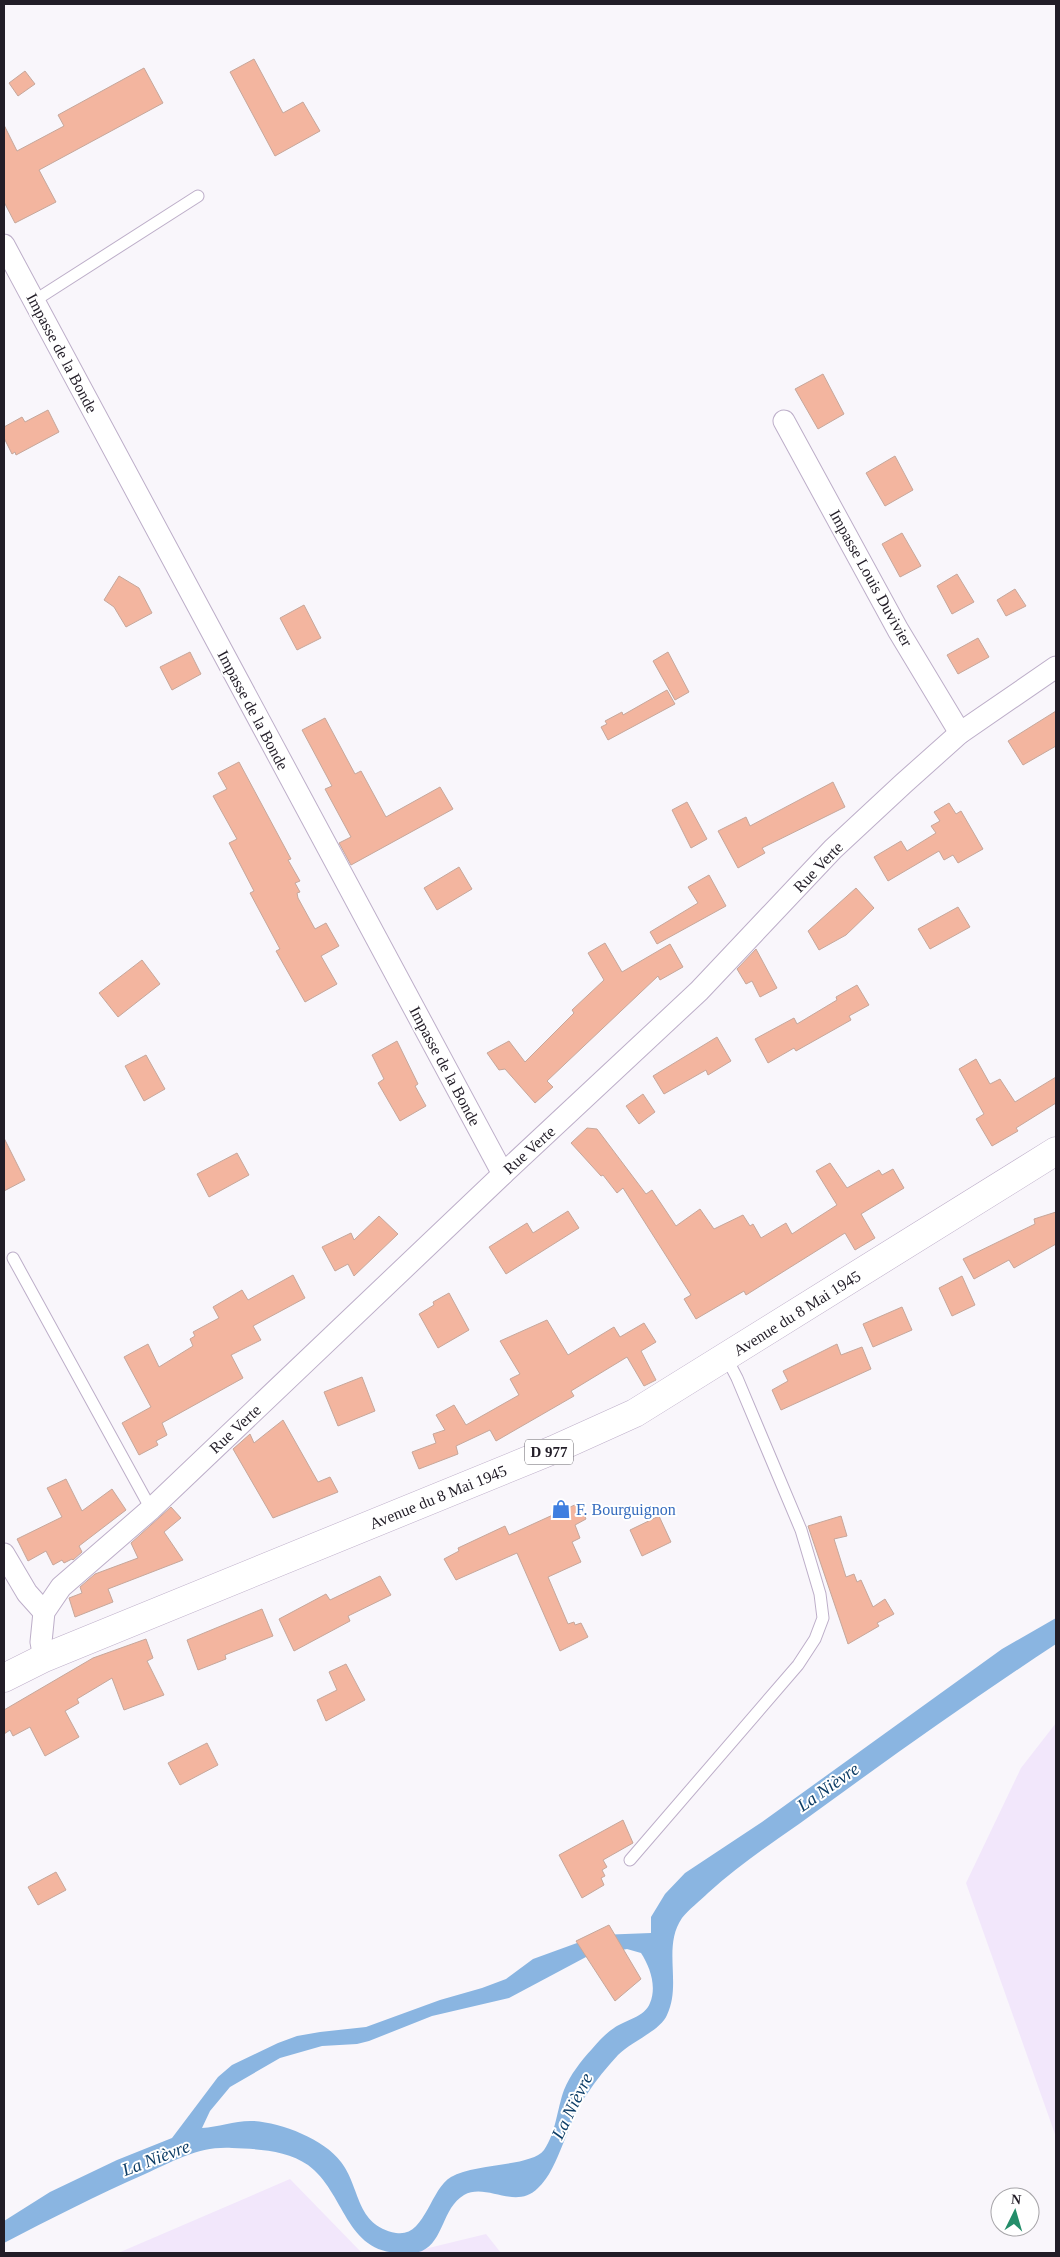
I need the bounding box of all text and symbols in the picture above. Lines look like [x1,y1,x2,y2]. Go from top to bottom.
street label: Impasse de la Bonde [22,290,101,416]
street label: Impasse Louis Duvivier [825,507,916,650]
street label: Impasse de la Bonde [213,647,292,773]
street label: Rue Verte [790,838,846,896]
street label: Impasse de la Bonde [405,1003,484,1129]
street label: Rue Verte [500,1123,558,1177]
street label: Avenue du 8 Mai 1945 [730,1267,864,1359]
street label: Rue Verte [206,1401,264,1457]
road number: D 977 [525,1440,573,1464]
street label: Avenue du 8 Mai 1945 [367,1462,509,1532]
shop icon: F. Bourguignon [550,1498,572,1520]
place label: F. Bourguignon [576,1501,676,1519]
water label: La Nièvre [792,1758,863,1816]
water label: La Nièvre [547,2070,597,2143]
water label: La Nièvre [118,2136,193,2180]
north arrow [990,2187,1040,2237]
text: N [1010,2192,1022,2207]

